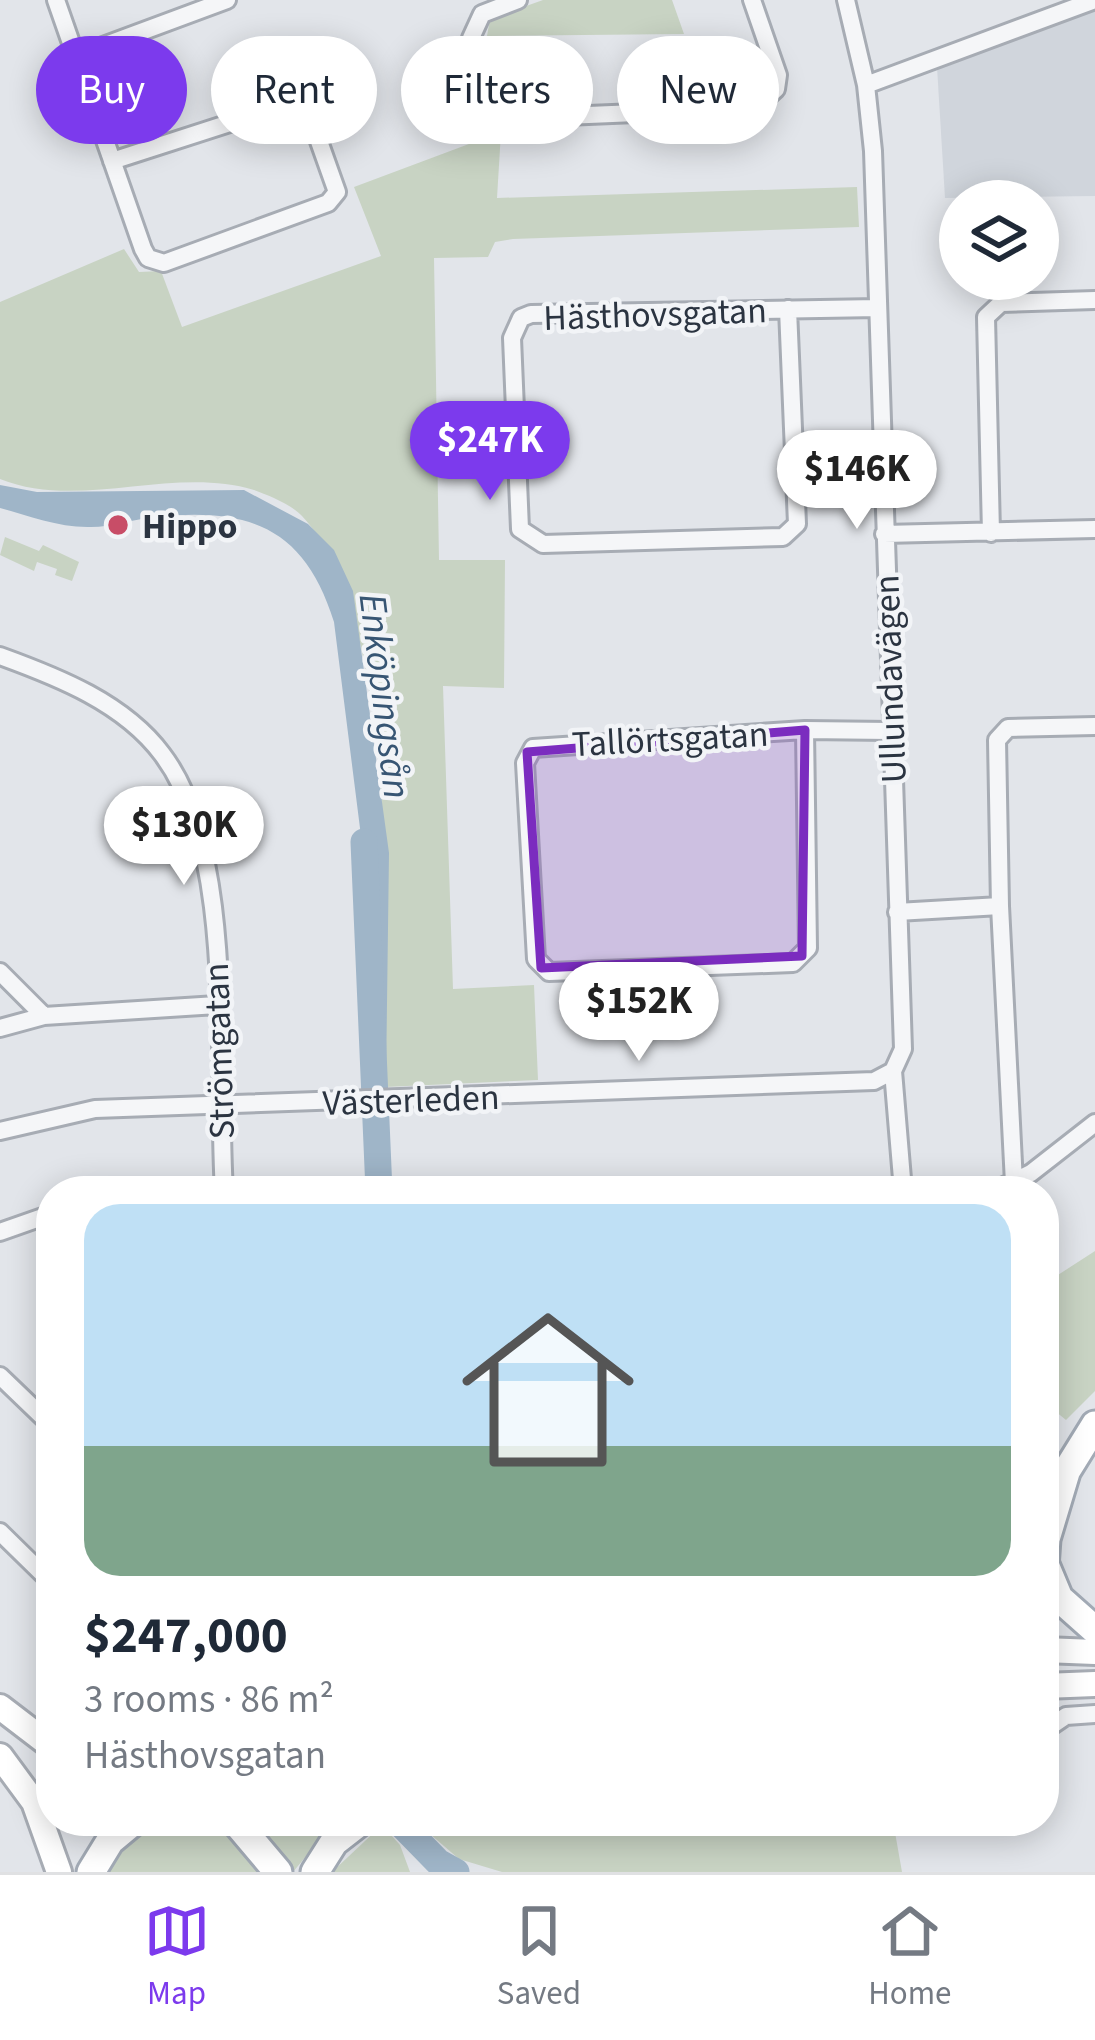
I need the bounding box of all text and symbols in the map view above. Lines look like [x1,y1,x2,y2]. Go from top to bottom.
chip: Buy [36,36,187,144]
chip: Rent [211,36,377,144]
chip: Filters [401,36,593,144]
chip: New [617,36,779,144]
map controls [939,180,1059,300]
button: layers [939,180,1059,300]
street label: Hästhovsgatan [542,285,768,344]
pin: $247K [406,401,574,503]
text: $247K [437,412,543,468]
pin: $146K [773,430,941,532]
text: $146K [804,441,910,497]
place label: Hippo [142,501,237,552]
marker: Hippo [105,512,131,538]
street label: Ullundavägen [861,574,920,784]
water label: Enköpingsån [344,590,424,802]
street label: Tallörtsgatan [571,709,770,770]
pin: $130K [100,786,268,888]
text: $130K [131,797,237,853]
street label: Strömgatan [191,962,248,1140]
pin: $152K [555,962,723,1064]
text: $152K [586,973,692,1029]
street label: Västerleden [322,1072,500,1129]
icon: home [440,1282,656,1498]
text: $247,000 [84,1600,288,1672]
text: 3 rooms · 86 m² [84,1672,334,1728]
text: Hästhovsgatan [84,1728,326,1784]
tab: Map [144,1898,210,2017]
tab: Saved [497,1898,581,2017]
tab: Home [868,1898,951,2017]

